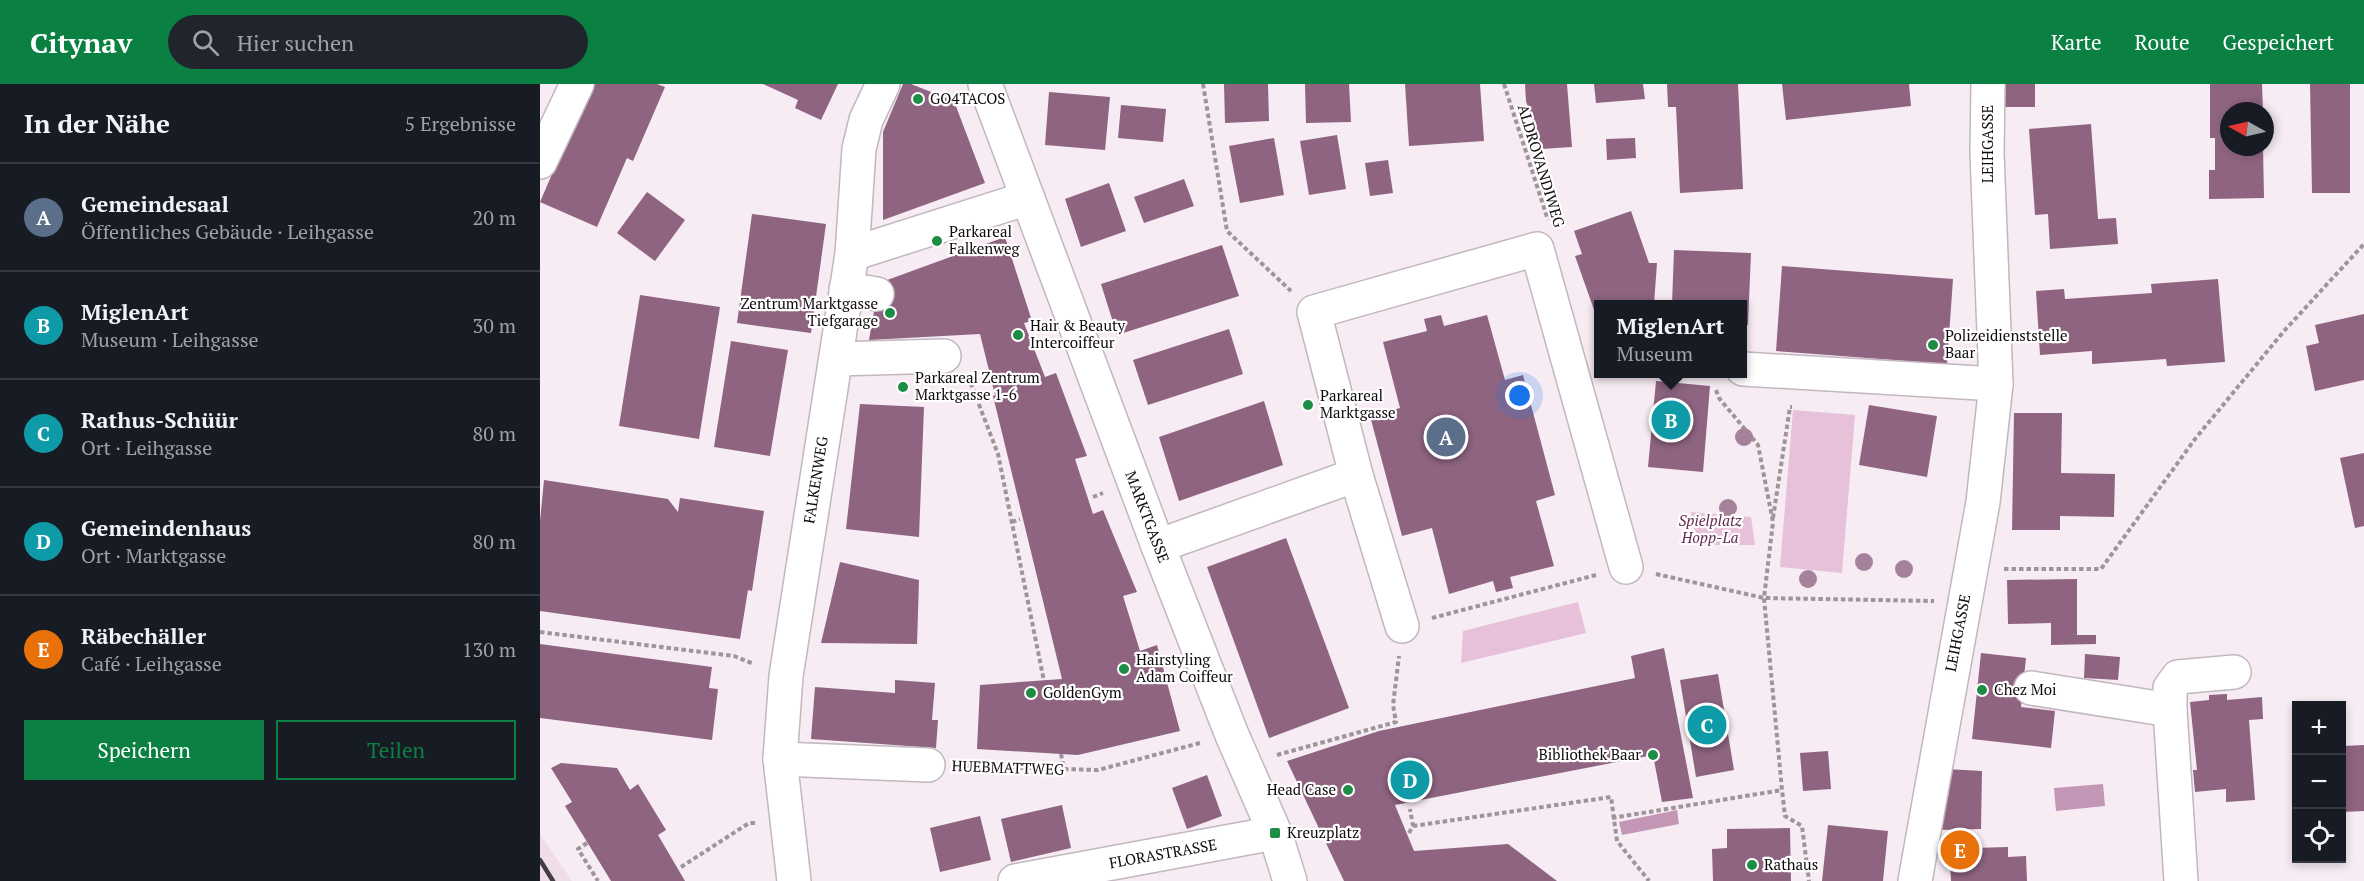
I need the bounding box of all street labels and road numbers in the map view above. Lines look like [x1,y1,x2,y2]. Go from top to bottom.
street label: ALDROVANDIWEG [1514,102,1570,230]
street label: LEIHGASSE [1977,105,1997,183]
street label: FALKENWEG [798,434,832,525]
street label: MARKTGASSE [1121,468,1175,565]
street label: LEIHGASSE [1940,592,1974,673]
street label: HUEBMATTWEG [951,755,1065,779]
street label: FLORASTRASSE [1107,834,1218,872]

